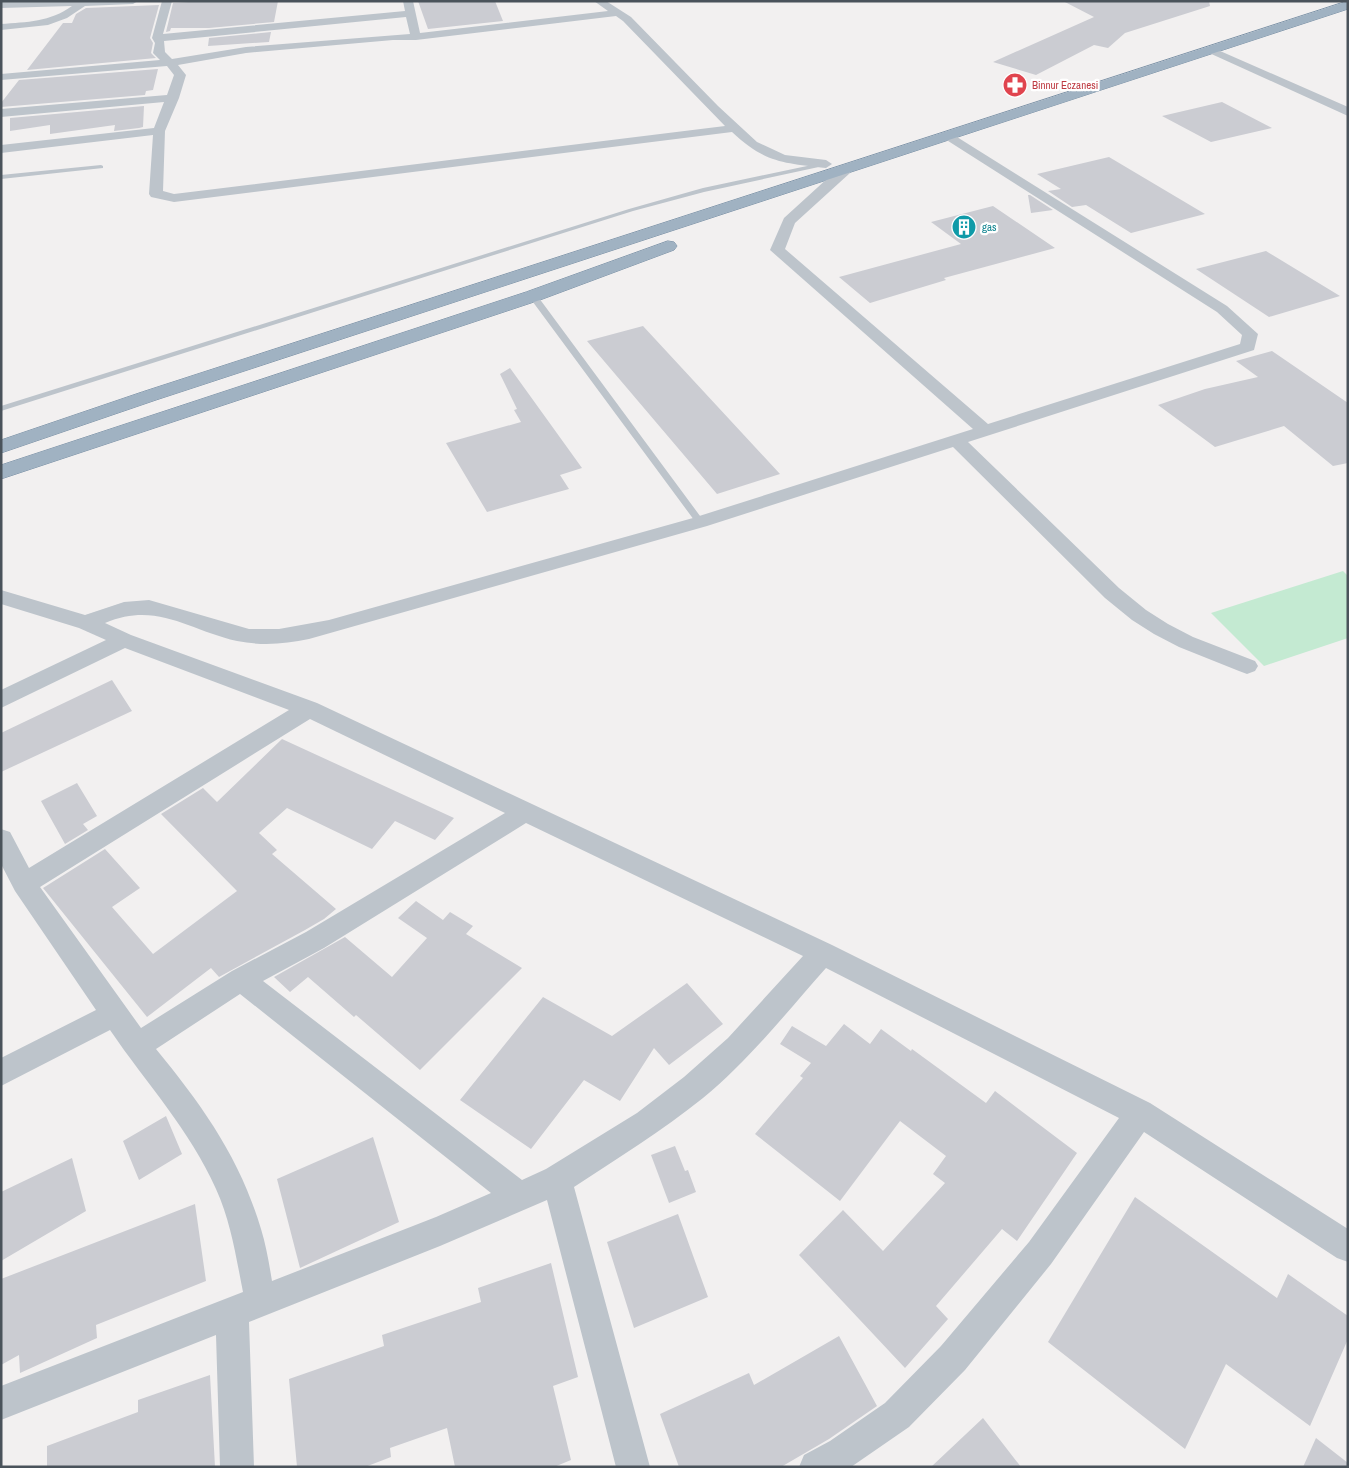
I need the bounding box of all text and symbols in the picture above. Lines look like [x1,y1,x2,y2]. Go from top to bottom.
pharmacy icon: Binnur Eczanesi [1002,72,1028,98]
place label: Binnur Eczanesi [1032,78,1098,92]
building icon: gas [951,214,977,240]
place label: gas [982,220,997,234]

